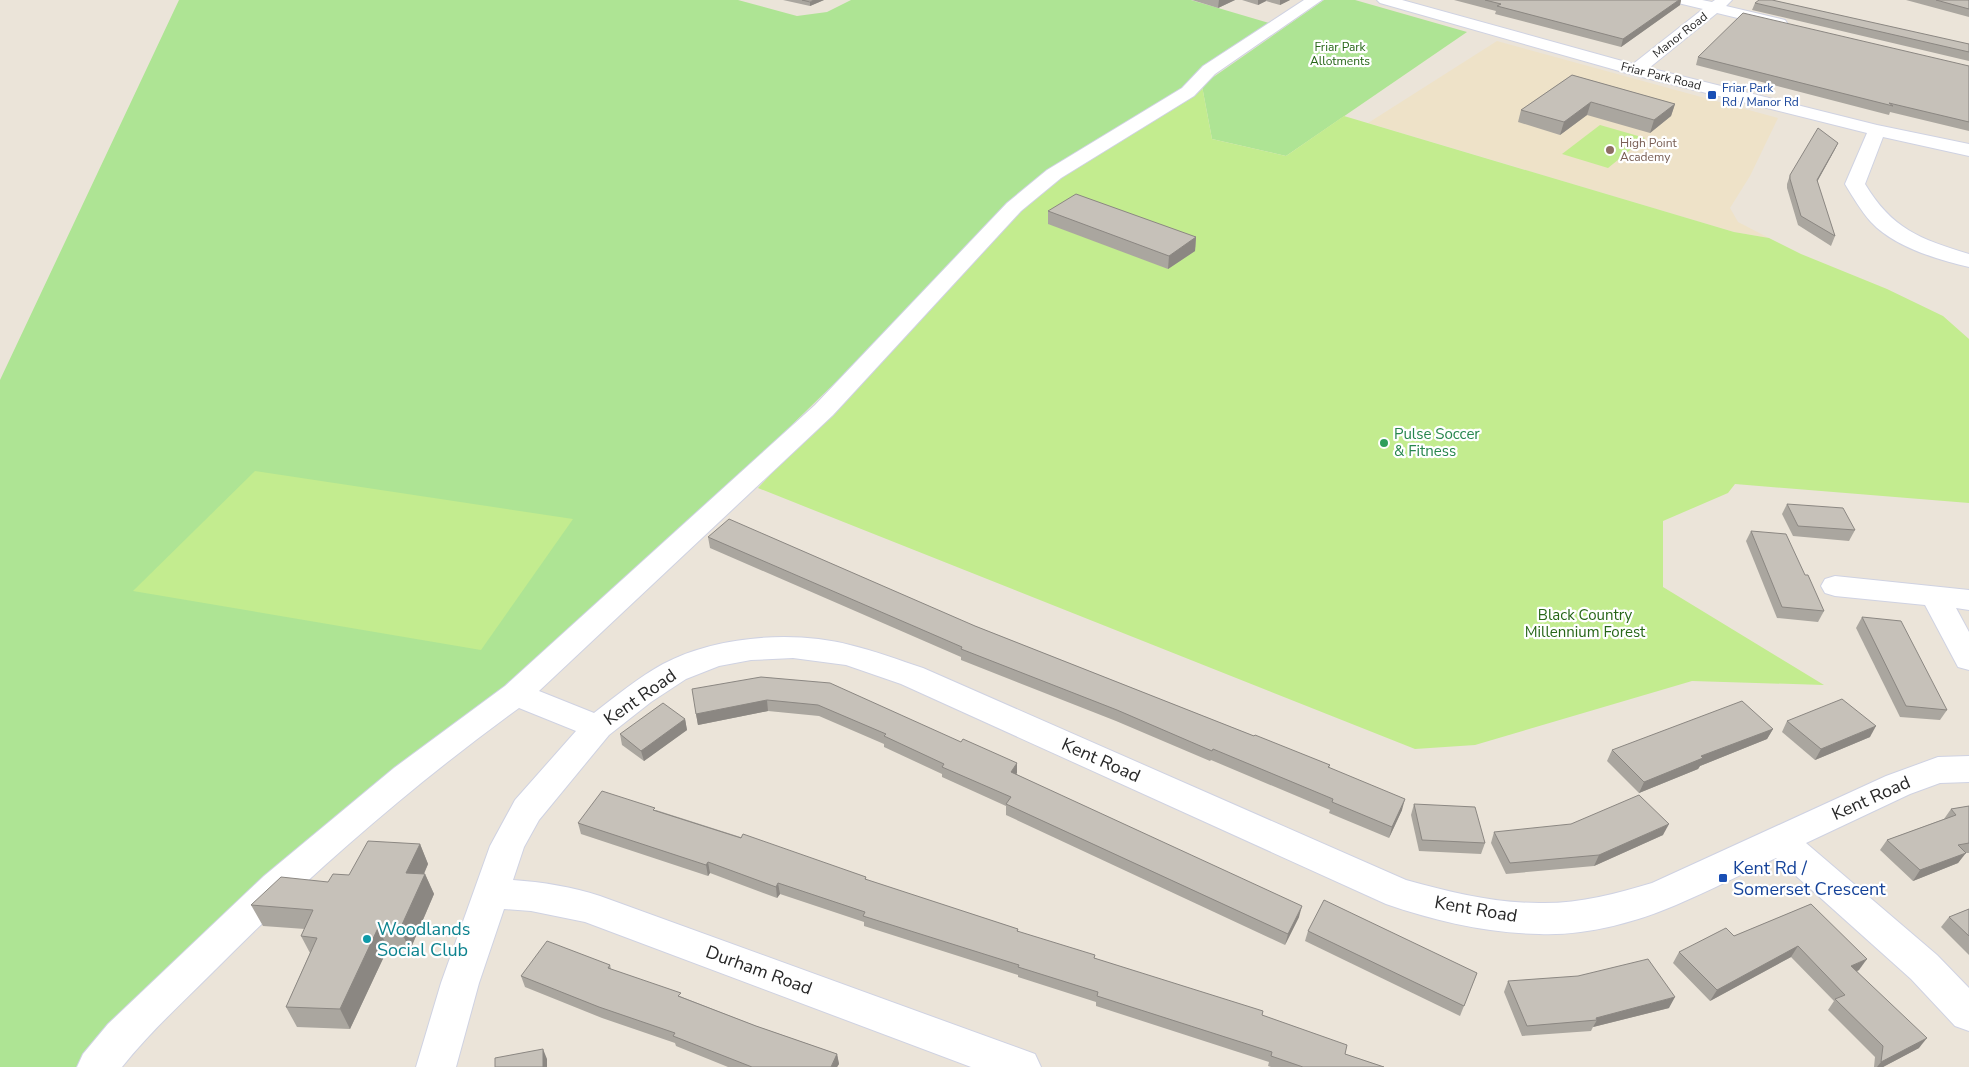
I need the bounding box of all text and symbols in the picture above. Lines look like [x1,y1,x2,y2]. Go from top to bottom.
street label: Manor Road [1649,9,1711,61]
park label: Friar Park Allotments [1310,39,1370,69]
street label: Friar Park Road [1619,58,1703,94]
place label: Friar Park Rd / Manor Rd [1722,80,1799,110]
marker: Friar Park Rd / Manor Rd [1706,89,1718,101]
place label: High Point Academy [1620,135,1677,165]
marker: High Point Academy [1604,144,1616,156]
place label: Pulse Soccer & Fitness [1394,424,1480,461]
marker: Pulse Soccer & Fitness [1378,437,1390,449]
park label: Black Country Millennium Forest [1525,605,1646,642]
street label: Kent Road [599,663,681,731]
street label: Kent Road [1058,732,1144,788]
street label: Kent Road [1828,770,1914,826]
place label: Kent Rd / Somerset Crescent [1733,856,1886,901]
marker: Kent Rd / Somerset Crescent [1717,872,1729,884]
street label: Kent Road [1433,890,1519,928]
place label: Woodlands Social Club [377,917,471,962]
marker: Woodlands Social Club [361,933,373,945]
street label: Durham Road [702,940,816,1000]

